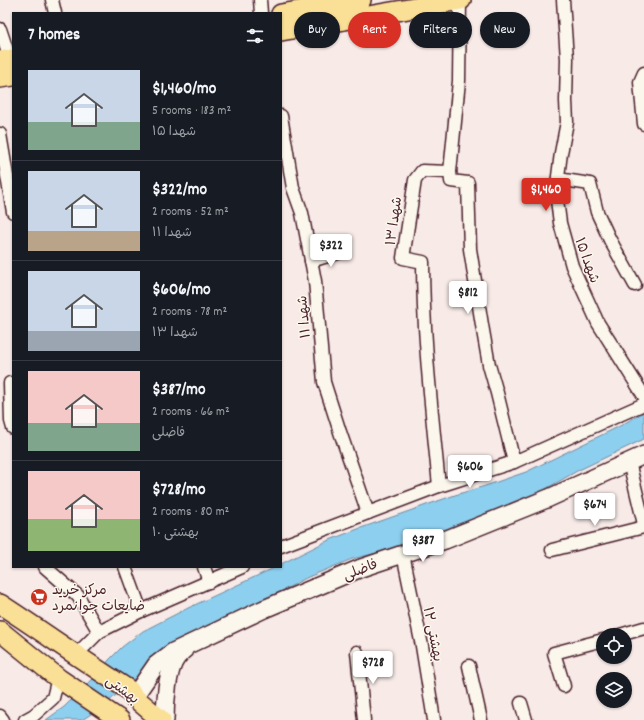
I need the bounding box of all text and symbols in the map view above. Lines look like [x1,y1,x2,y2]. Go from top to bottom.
chip: Buy [294,12,340,48]
chip: Rent [348,12,401,48]
chip: Filters [409,12,472,48]
chip: New [480,12,530,48]
text: 7 homes [28,24,80,48]
icon: filters [244,25,266,47]
text: $1,460/mo [152,78,216,102]
icon: home [60,86,108,134]
text: 5 rooms · 183 m² [152,102,231,121]
text: شهدا ۱۵ [152,123,196,142]
pin: $1,460 [513,178,579,212]
text: $322/mo [152,179,207,203]
text: $1,460 [531,181,561,200]
icon: home [60,187,108,235]
street label: شهدا ۱۳ [382,196,408,247]
text: 2 rooms · 52 m² [152,203,229,222]
text: شهدا ۱۱ [152,224,192,243]
pin: $322 [307,234,355,268]
street label: شهدا ۱۵ [569,235,604,286]
text: $322 [319,237,343,256]
text: $606/mo [152,279,211,303]
pin: $812 [444,281,492,315]
text: $812 [458,284,478,303]
icon: home [60,287,108,335]
street label: شهدا ۱۱ [293,295,317,339]
text: 2 rooms · 78 m² [152,303,227,322]
text: شهدا ۱۳ [152,324,198,343]
text: $387/mo [152,379,206,403]
icon: home [60,387,108,435]
text: 2 rooms · 66 m² [152,403,230,422]
text: فاضلی [152,424,185,443]
pin: $606 [446,455,494,489]
text: $606 [457,458,483,477]
text: $728/mo [152,479,205,503]
icon: home [60,487,108,535]
pin: $674 [571,493,619,527]
text: $674 [583,496,607,515]
text: 2 rooms · 80 m² [152,503,229,522]
text: بهشتی ۱۰ [152,524,199,543]
pin: $387 [399,529,447,563]
text: $387 [412,532,434,551]
street label: فاضلی [340,555,381,587]
place label: مرکز خرید ضایعات جوانمرد [52,581,145,617]
supermarket icon: مرکز خرید ضایعات جوانمرد [29,587,49,607]
street label: بهشتی ۱۲ [417,605,447,663]
map controls [596,628,632,708]
button: locate [596,628,632,664]
pin: $728 [349,651,397,685]
text: $728 [362,654,384,673]
street label: بهشتی [101,671,143,710]
button: layers [596,672,632,708]

